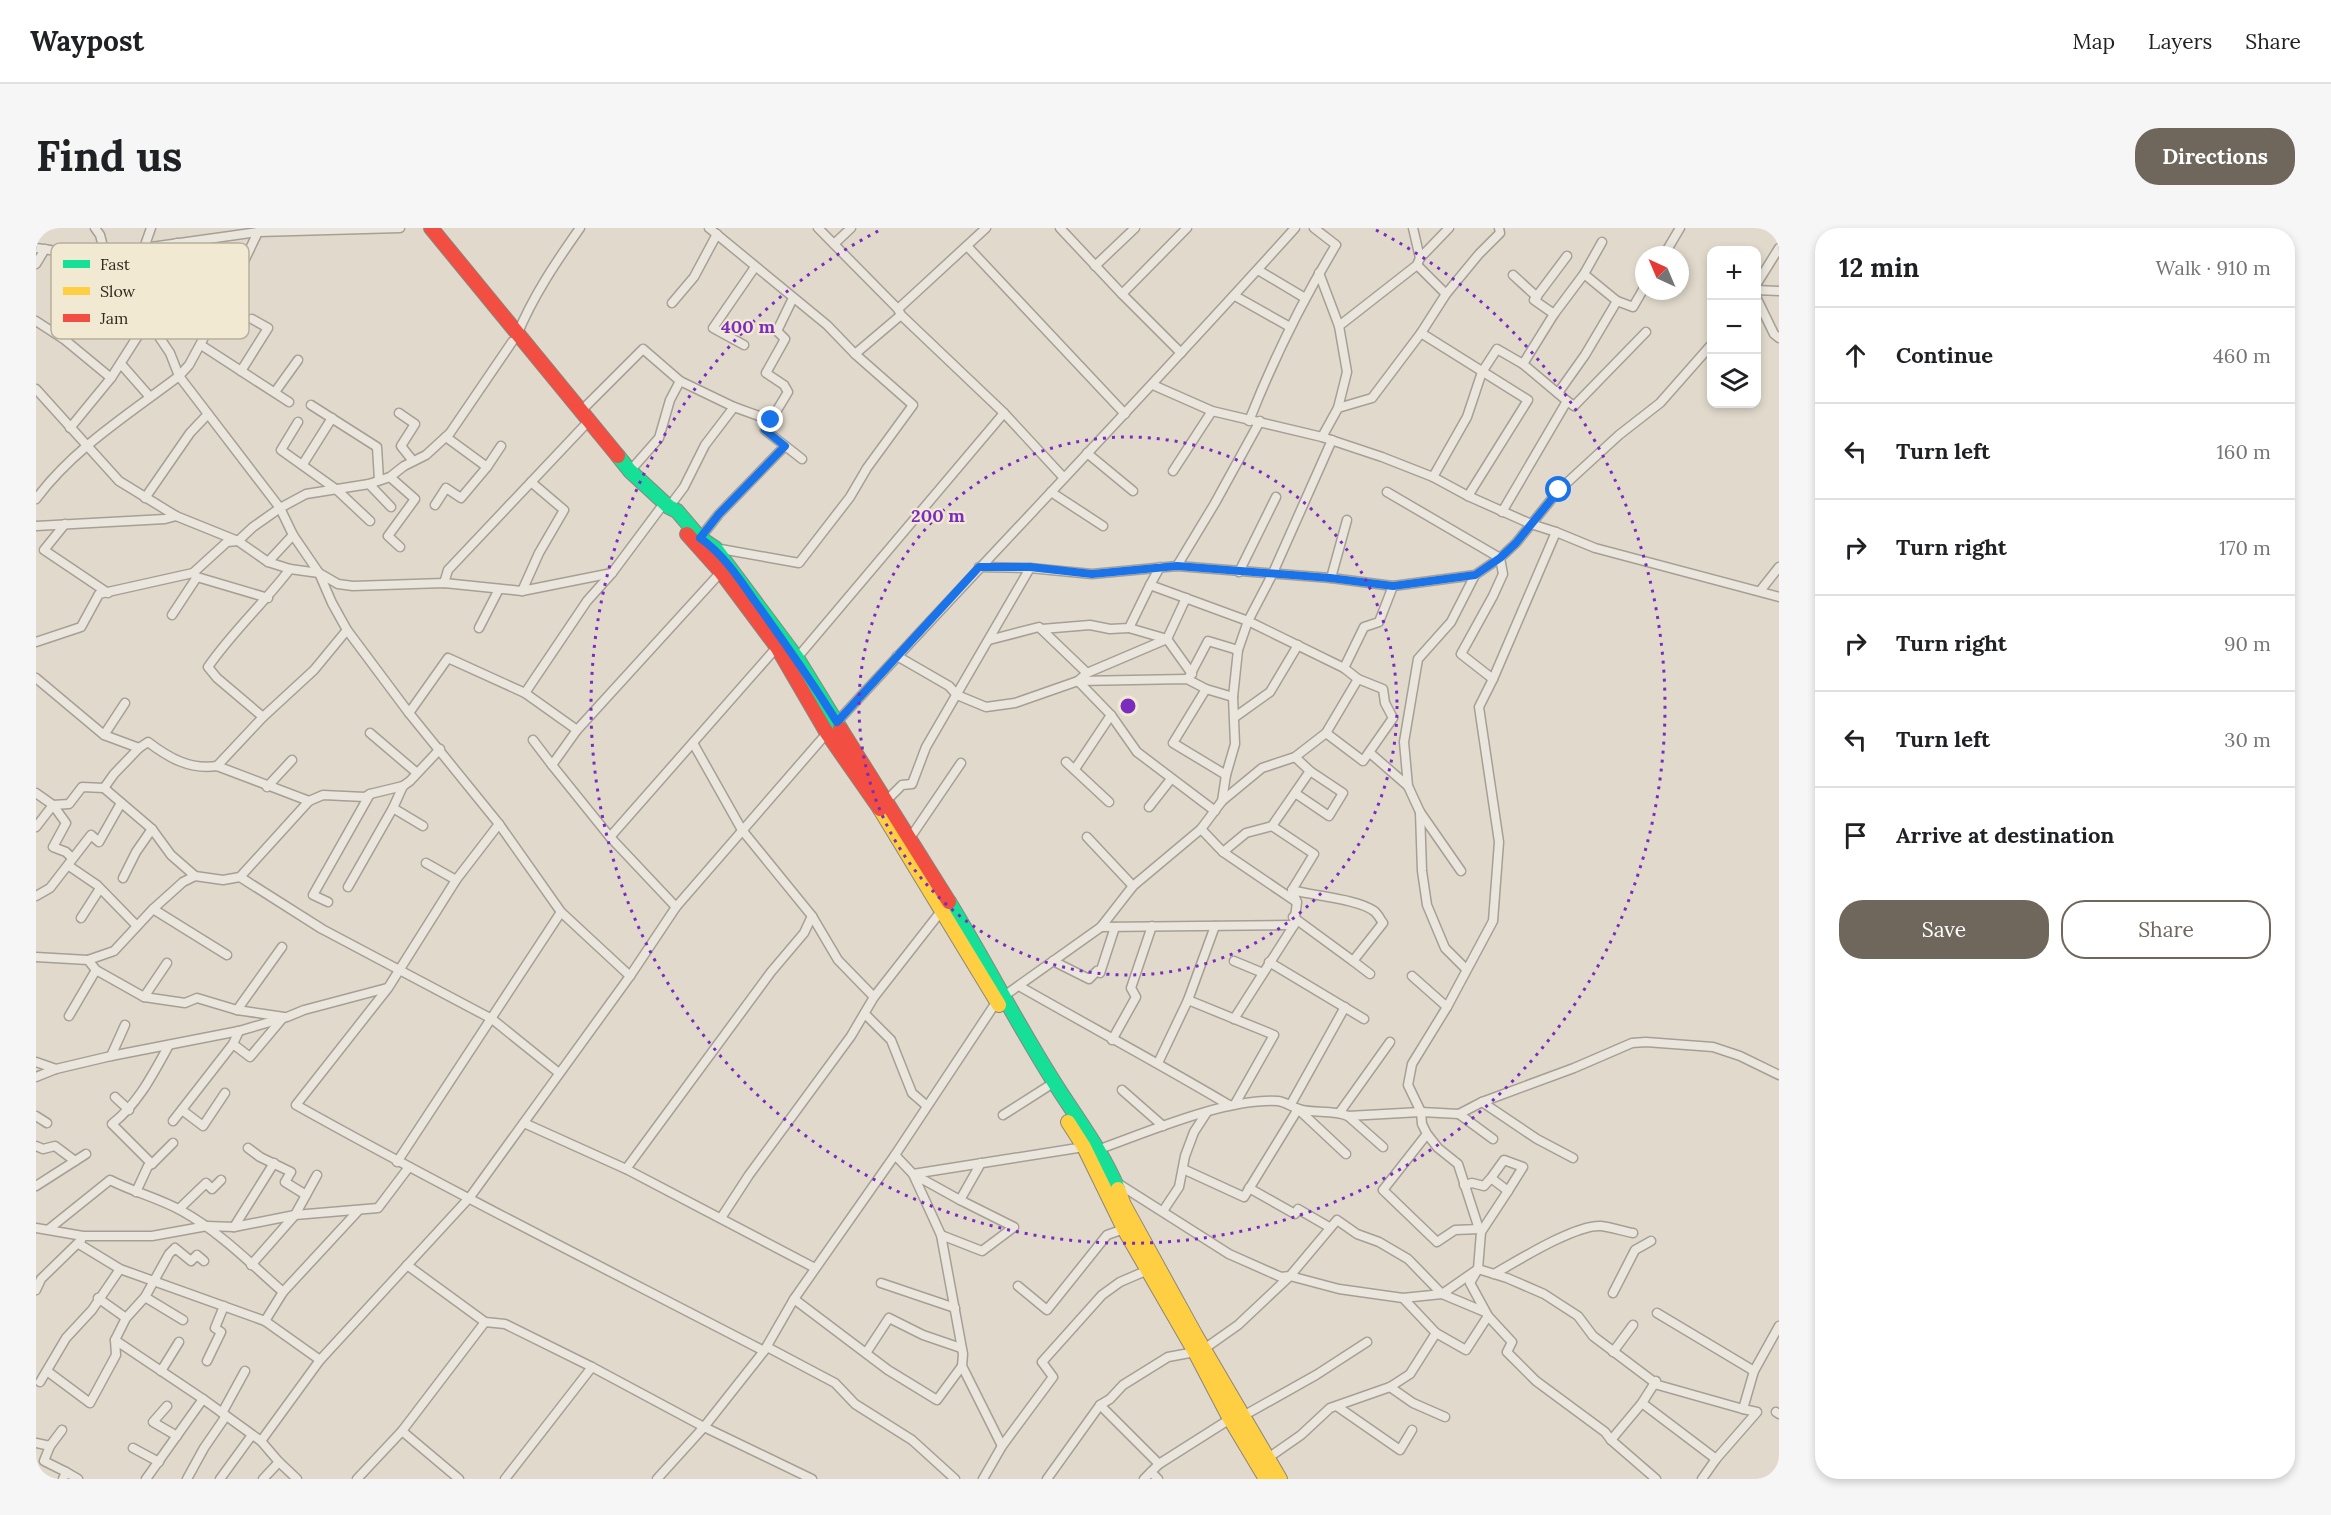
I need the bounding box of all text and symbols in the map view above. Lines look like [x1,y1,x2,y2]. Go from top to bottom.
text: Waypost [30,23,144,59]
text: Map [2072,28,2115,55]
text: Layers [2148,28,2212,55]
text: Share [2245,28,2301,55]
button: Directions [2135,128,2295,185]
text: Find us [36,129,182,183]
legend [51,243,249,339]
north arrow [1635,246,1689,300]
map controls [1707,246,1761,408]
button: + [1707,246,1761,300]
text: 12 min [1839,251,1919,284]
text: Fast [100,254,131,274]
text: Walk · 910 m [2155,255,2271,280]
text: Slow [100,281,136,301]
button: − [1707,300,1761,354]
text: Jam [99,308,128,328]
text: 400 m [721,315,775,338]
icon: ahead [1839,339,1872,372]
text: Continue [1896,341,1993,369]
text: 460 m [2213,343,2271,368]
button: layers [1707,354,1761,408]
route end [757,406,783,432]
icon: left [1839,435,1872,468]
text: Turn left [1896,437,1990,465]
text: 160 m [2217,439,2271,464]
route start [1545,476,1571,502]
text: 200 m [911,504,965,527]
icon: right [1839,531,1872,564]
text: Turn right [1896,533,2007,561]
text: 170 m [2219,535,2271,560]
icon: right [1839,627,1872,660]
text: Turn right [1896,629,2007,657]
text: 90 m [2224,631,2271,656]
centre of rings [1118,696,1138,716]
icon: left [1839,723,1872,756]
text: Turn left [1896,725,1990,753]
text: 30 m [2224,727,2271,752]
icon: arrive [1839,819,1872,852]
text: Arrive at destination [1896,821,2114,849]
button: Save [1839,900,2049,959]
button: Share [2061,900,2271,959]

